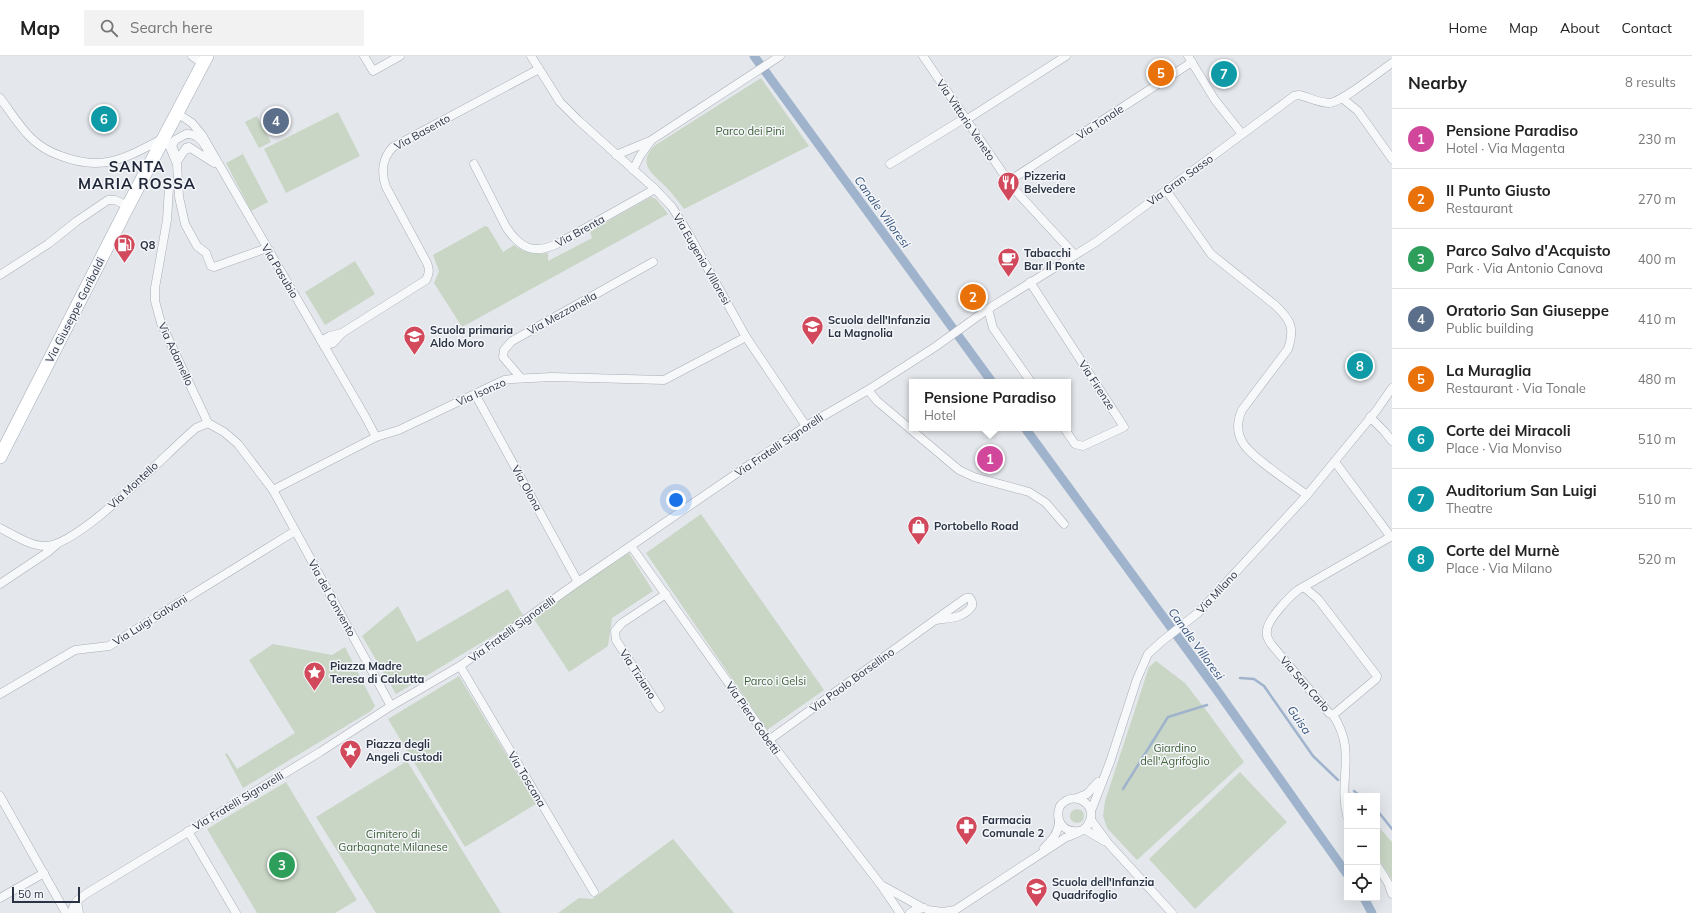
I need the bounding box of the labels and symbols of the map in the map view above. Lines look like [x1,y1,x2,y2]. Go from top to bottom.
pin: 5 [1148,58,1174,88]
pin: 7 [1211,59,1237,89]
street label: Via Vittorio Veneto [934,77,998,163]
street label: Via Tonale [1074,102,1126,142]
pin: 6 [91,104,117,134]
pin: 4 [263,106,289,136]
street label: Via Basento [392,111,452,153]
park label: Parco dei Pini [716,124,784,138]
street label: Via Gran Sasso [1144,151,1216,209]
district label: SANTA MARIA ROSSA [78,157,196,193]
restaurant icon: Pizzeria Belvedere [995,169,1021,202]
place label: Pizzeria Belvedere [1024,169,1076,196]
water label: Canale Villoresi [851,173,914,251]
street label: Via Eugenio Villoresi [670,211,734,307]
street label: Via Brenta [553,212,607,250]
fuel station icon: Q8 [112,232,138,265]
place label: Q8 [140,238,156,252]
street label: Via Pasubio [258,241,302,301]
cafe icon: Tabacchi Bar Il Ponte [995,246,1021,279]
place label: Tabacchi Bar Il Ponte [1024,246,1085,273]
street label: Via Giuseppe Garibaldi [42,255,108,365]
pin: 2 [960,282,986,312]
street label: Via Mezzanella [525,288,599,338]
school or university icon: Scuola dell'Infanzia La Magnolia [800,313,826,346]
place label: Scuola dell'Infanzia La Magnolia [828,313,931,340]
street label: Via Adamello [155,320,197,388]
school or university icon: Scuola primaria Aldo Moro [402,323,428,356]
place label: Scuola primaria Aldo Moro [430,323,513,350]
pin: 8 [1347,351,1373,381]
street label: Via Firenze [1076,357,1118,413]
street label: Via Isonzo [454,375,508,409]
street label: Via Fratelli Signorelli [732,410,826,480]
pin: 1 [977,444,1003,474]
street label: Via Montello [105,458,161,512]
street label: Via Olona [509,463,545,513]
your location [666,490,686,510]
shop icon: Portobello Road [905,513,931,546]
place label: Portobello Road [934,519,1019,533]
street label: Via del Convento [305,557,359,639]
street label: Via Milano [1194,568,1240,616]
street label: Via Luigi Galvani [110,591,190,649]
street label: Via Fratelli Signorelli [466,593,558,665]
water label: Canale Villoresi [1165,605,1228,683]
street label: Via Paolo Borsellino [807,645,897,715]
street label: Via Tiziano [617,646,659,702]
street label: Via San Carlo [1277,653,1333,715]
place icon: Piazza Madre Teresa di Calcutta [301,659,327,692]
place label: Piazza Madre Teresa di Calcutta [330,659,424,686]
park label: Parco i Gelsi [744,674,806,688]
street label: Via Piero Gobetti [723,679,783,757]
water label: Guisa [1284,702,1315,737]
place icon: Piazza degli Angeli Custodi [338,737,364,770]
place label: Piazza degli Angeli Custodi [366,737,442,764]
park label: Giardino dell'Agrifoglio [1140,741,1210,768]
street label: Via Toscana [505,749,549,809]
street label: Via Fratelli Signorelli [190,768,286,834]
pharmacy icon: Farmacia Comunale 2 [953,813,979,846]
place label: Farmacia Comunale 2 [982,813,1044,840]
park label: Cimitero di Garbagnate Milanese [338,827,448,854]
pin: 3 [269,850,295,880]
school or university icon: Scuola dell'Infanzia Quadrifoglio [1023,875,1049,908]
place label: Scuola dell'Infanzia Quadrifoglio [1052,875,1155,902]
scale bar [12,885,80,904]

